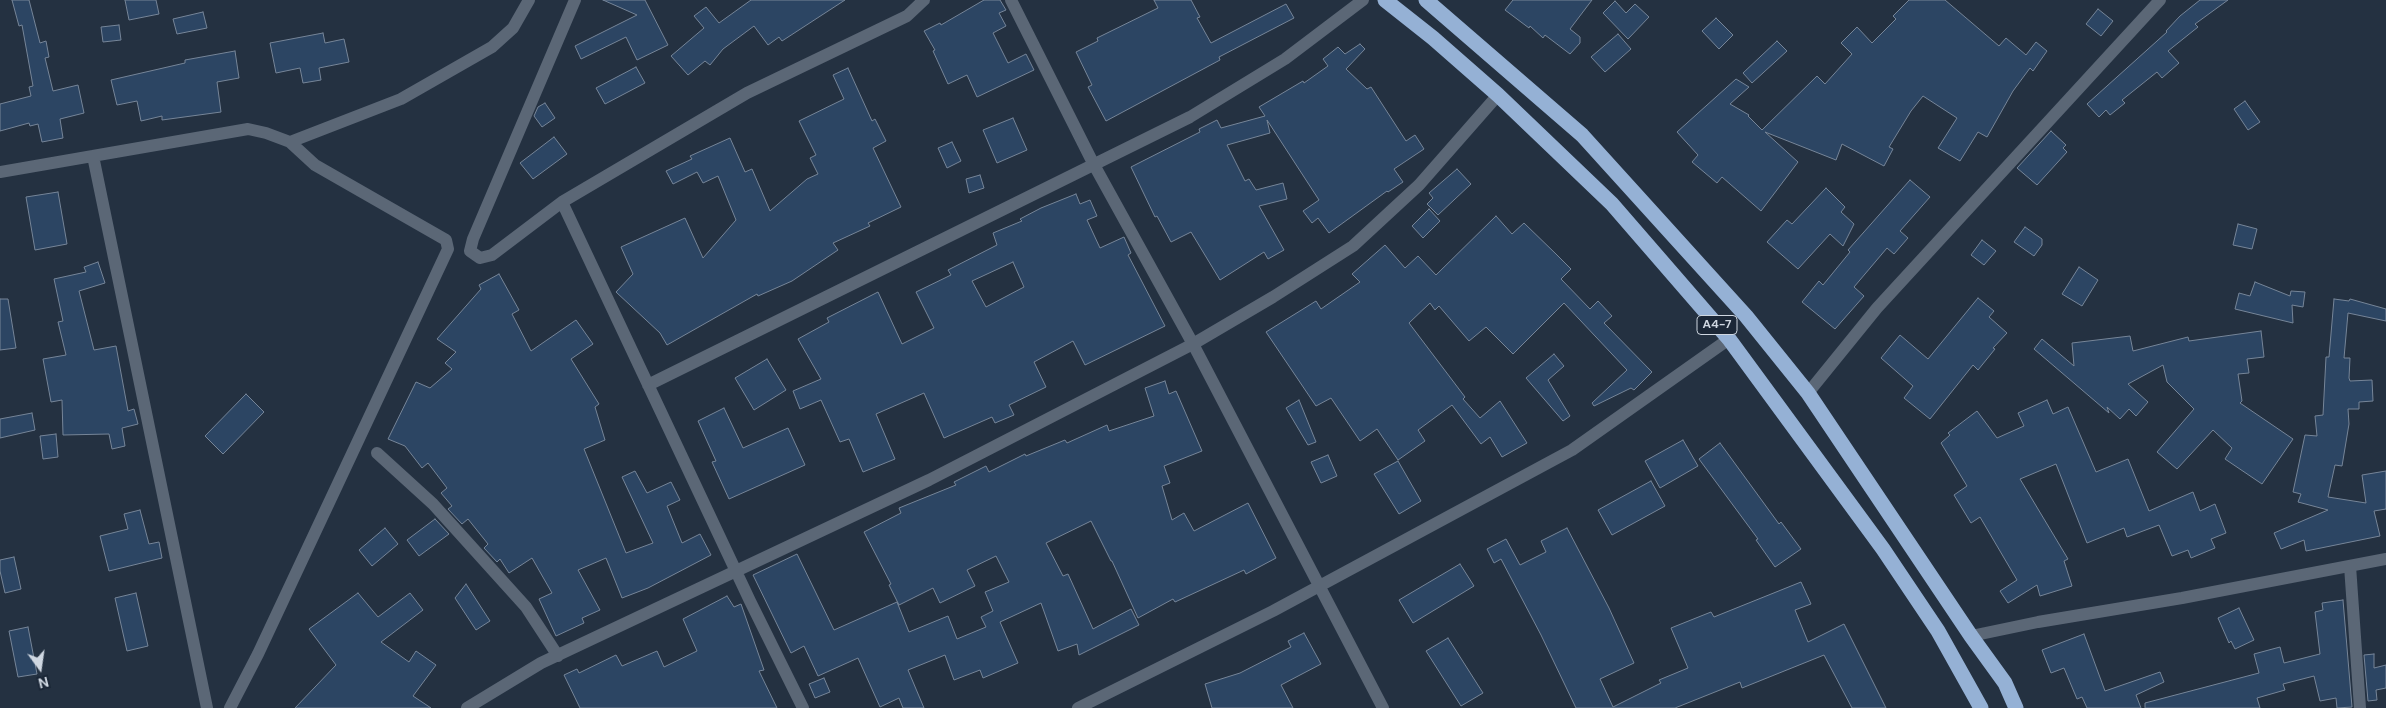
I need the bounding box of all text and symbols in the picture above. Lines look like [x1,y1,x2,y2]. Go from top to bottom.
road number: A4-7 [1697,316,1737,334]
north arrow [15,643,65,693]
text: N [36,673,51,693]

